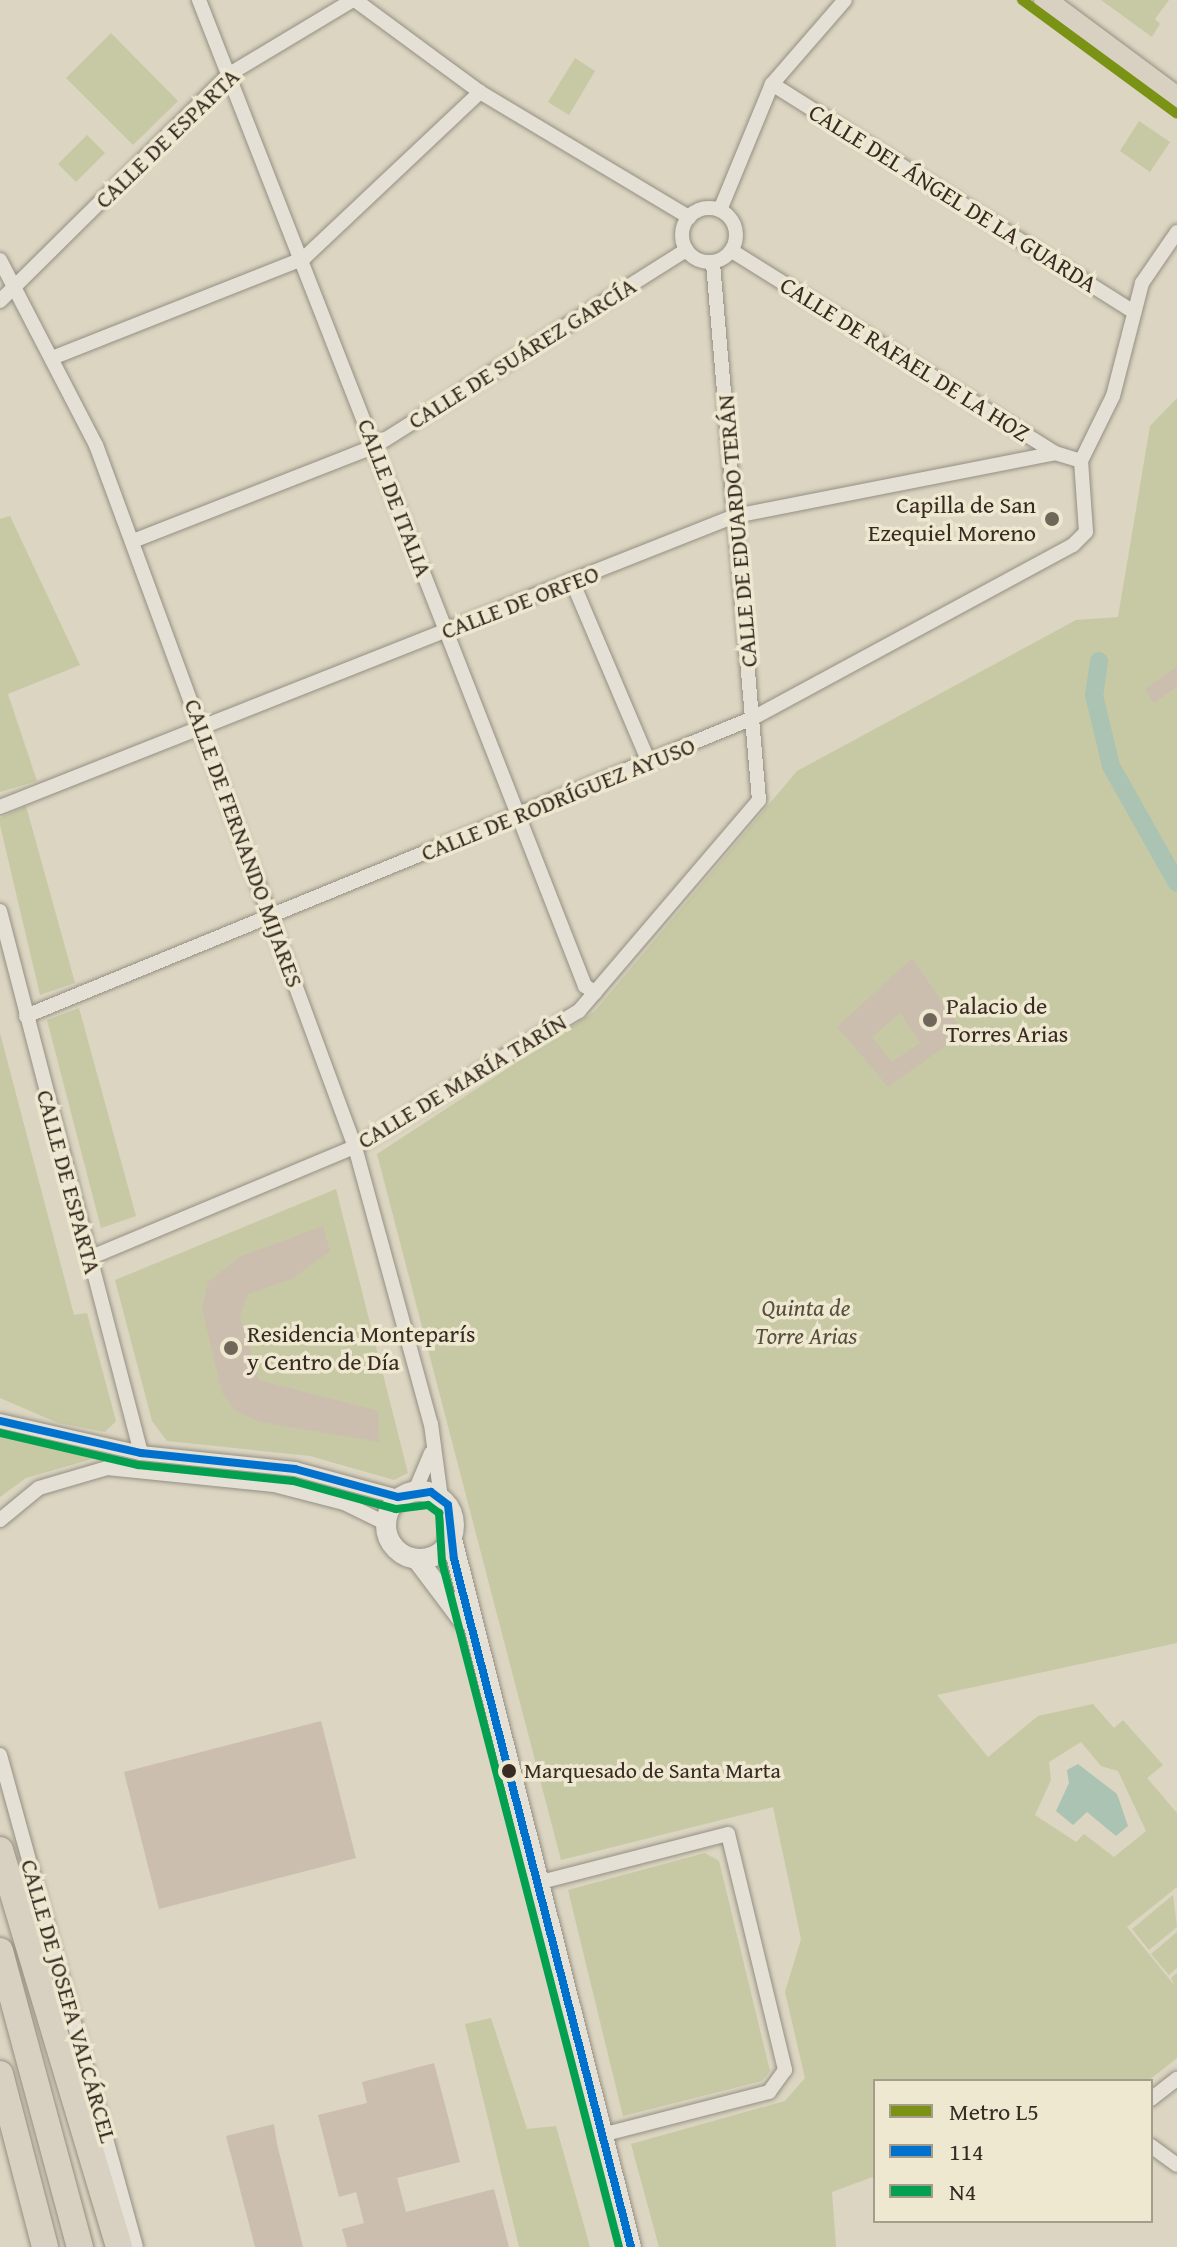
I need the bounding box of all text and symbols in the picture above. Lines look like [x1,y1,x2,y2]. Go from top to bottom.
street label: CALLE DE ESPARTA [89,62,245,214]
street label: CALLE DEL ÁNGEL DE LA GUARDA [804,97,1102,299]
street label: CALLE DE RAFAEL DE LA HOZ [775,270,1035,448]
street label: CALLE DE SUÁREZ GARCÍA [403,271,641,435]
street label: CALLE DE EDUARDO TERÁN [711,393,763,669]
street label: CALLE DE ITALIA [352,415,438,581]
place label: Capilla de San Ezequiel Moreno [868,491,1036,547]
marker: Capilla de San Ezequiel Moreno [1043,510,1061,528]
street label: CALLE DE ORFEO [437,559,603,645]
street label: CALLE DE FERNANDO MIJARES [178,695,310,991]
street label: CALLE DE RODRÍGUEZ AYUSO [417,731,699,867]
place label: Palacio de Torres Arias [946,992,1068,1048]
street label: CALLE DE MARÍA TARÍN [352,1007,572,1155]
marker: Palacio de Torres Arias [921,1011,939,1029]
street label: CALLE DE ESPARTA [31,1087,107,1277]
park label: Quinta de Torre Arias [755,1294,857,1350]
place label: Residencia Monteparís y Centro de Día [247,1320,475,1376]
marker: Residencia Monteparís y Centro de Día [222,1339,240,1357]
place label: Marquesado de Santa Marta [524,1758,781,1784]
marker: Marquesado de Santa Marta [501,1763,517,1779]
street label: CALLE DE JOSEFA VALCÁRCEL [15,1856,123,2146]
legend [873,2079,1153,2223]
text: Metro L5 [949,2094,1039,2129]
text: 114 [949,2134,984,2169]
text: N4 [949,2174,976,2209]

